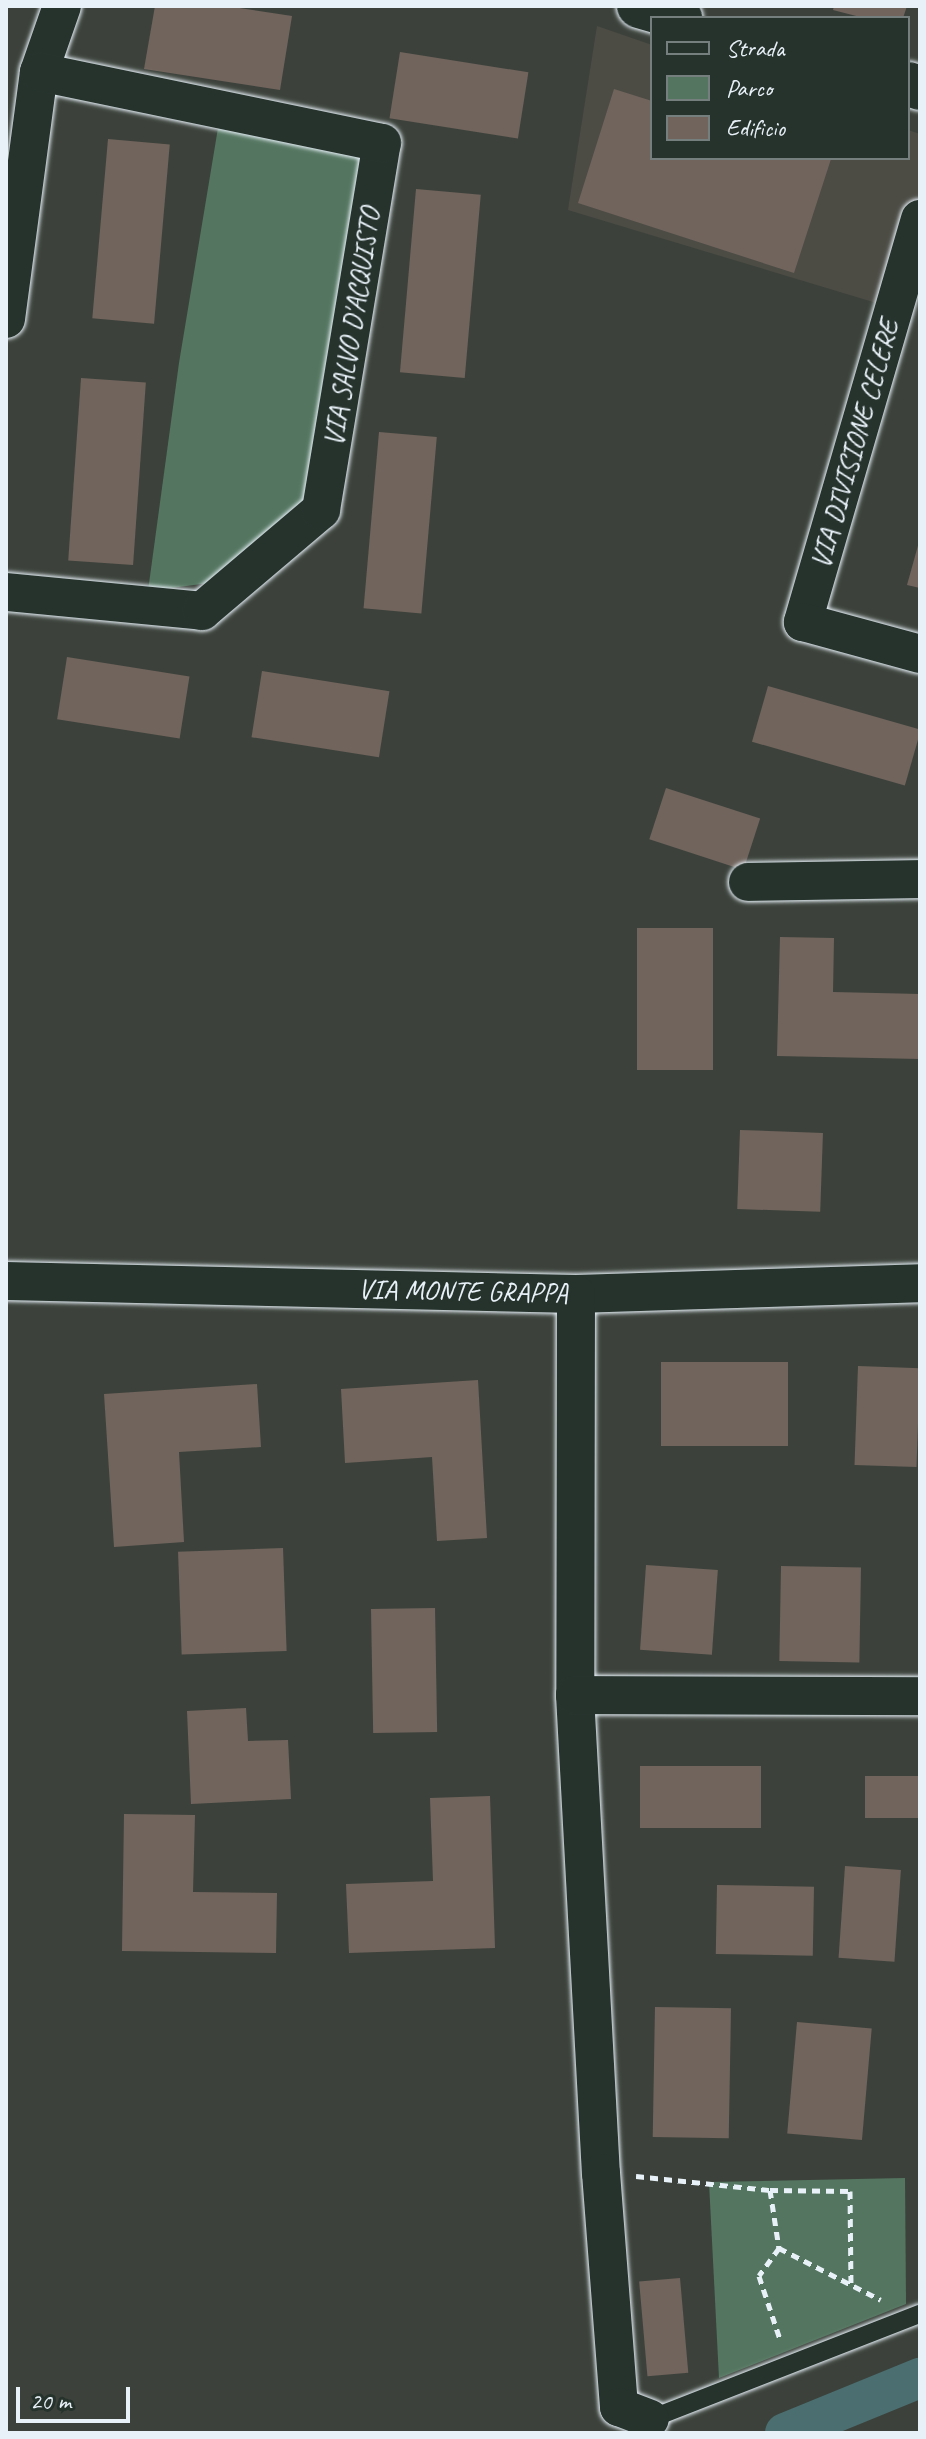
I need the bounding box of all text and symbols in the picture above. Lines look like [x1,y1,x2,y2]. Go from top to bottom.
legend [650,16,910,160]
text: Strada [726,33,784,63]
text: Parco [726,73,772,103]
text: Edificio [726,113,785,143]
street label: VIA SALVO D'ACQUISTO [316,205,388,449]
street label: VIA DIVISIONE CELERE [803,316,907,572]
street label: VIA MONTE GRAPPA [357,1272,569,1310]
scale bar [20,2371,134,2421]
text: 20 m [30,2386,71,2416]

